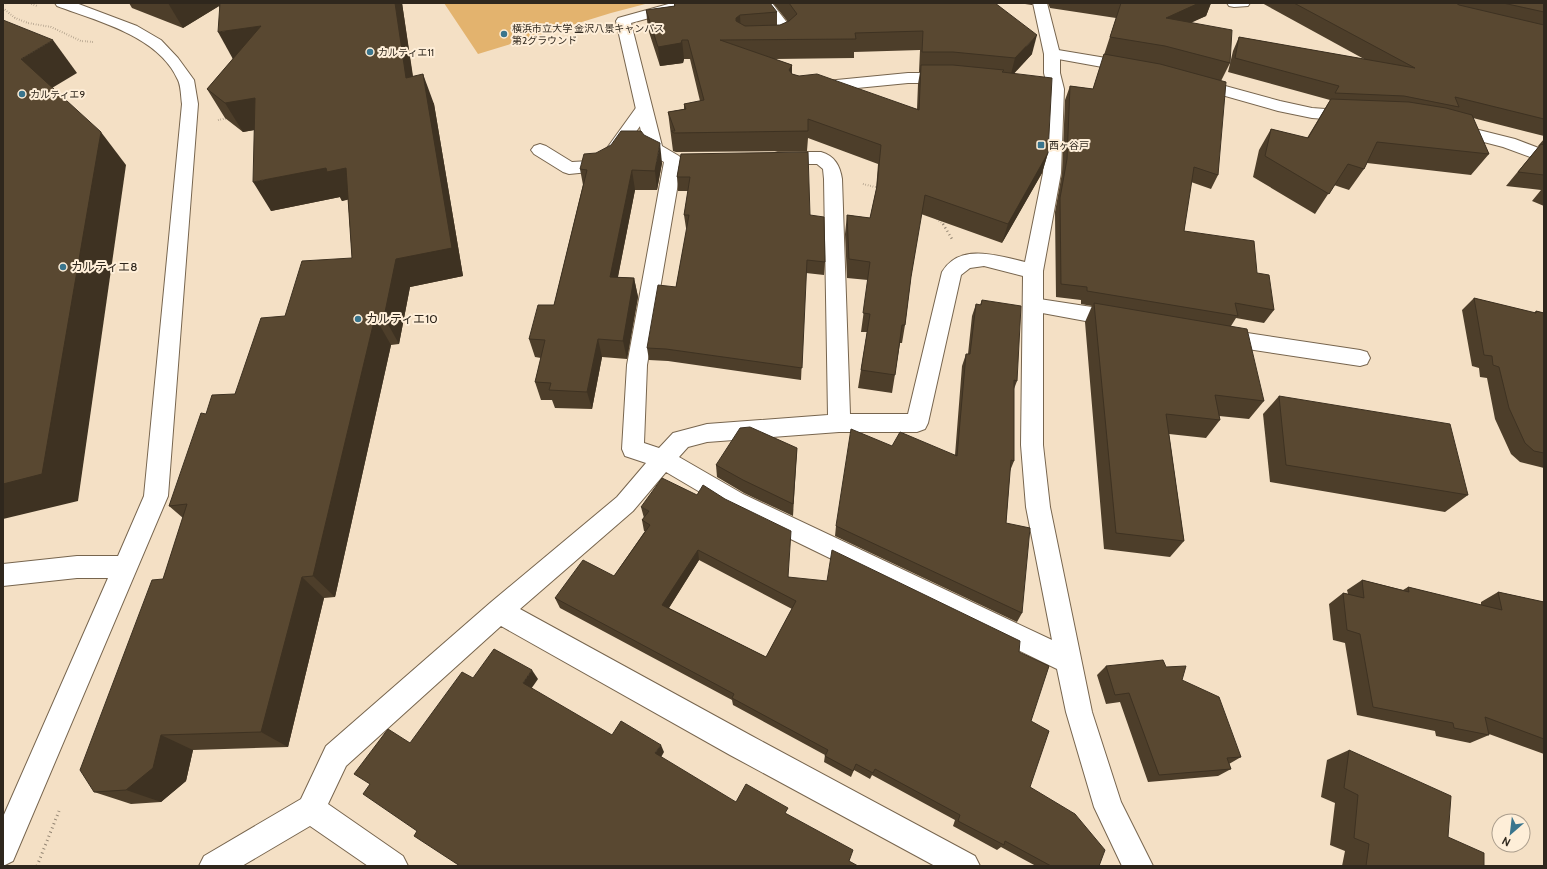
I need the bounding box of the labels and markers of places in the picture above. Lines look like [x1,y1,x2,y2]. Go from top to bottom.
place label: 横浜市立大学 金沢八景キャンパス 第2グラウンド [512,22,664,47]
marker: 横浜市立大学 金沢八景キャンパス 第2グラウンド [499,29,509,39]
place label: カルティエ11 [378,46,434,59]
marker: カルティエ11 [365,47,375,57]
place label: カルティエ9 [30,88,85,101]
marker: カルティエ9 [17,89,27,99]
place label: 西ヶ谷戸 [1049,139,1089,152]
marker: 西ヶ谷戸 [1036,140,1046,150]
place label: カルティエ8 [71,259,138,274]
marker: カルティエ8 [58,262,68,272]
place label: カルティエ10 [366,311,438,326]
marker: カルティエ10 [353,314,363,324]

